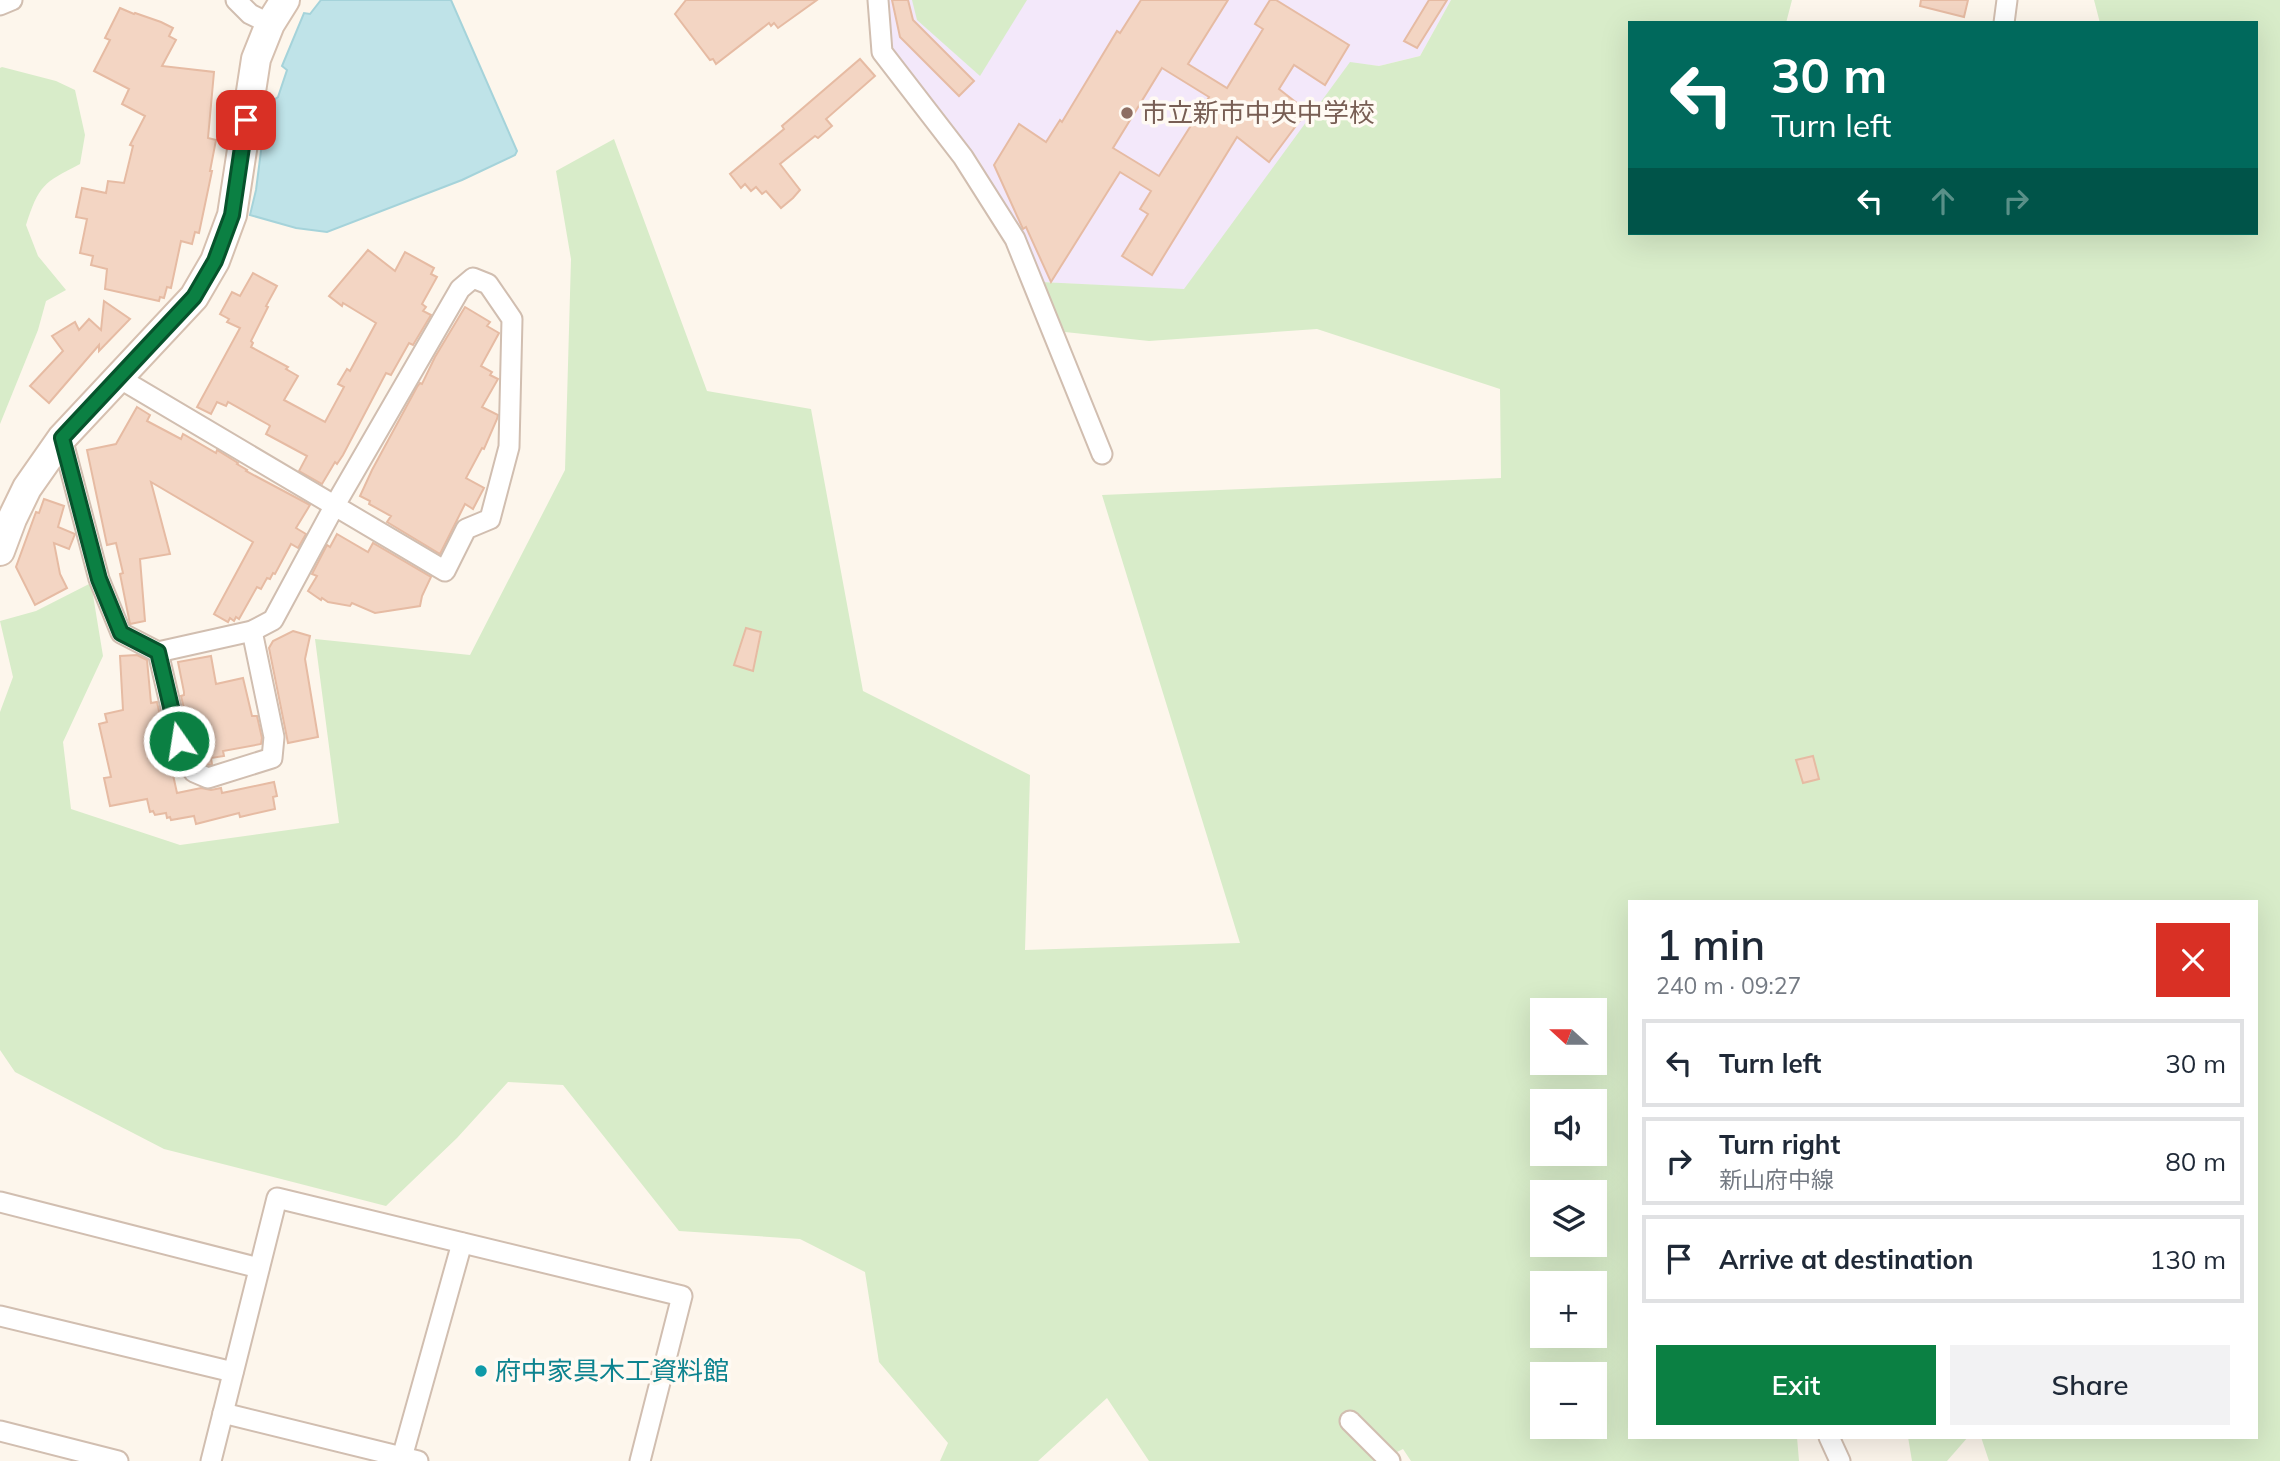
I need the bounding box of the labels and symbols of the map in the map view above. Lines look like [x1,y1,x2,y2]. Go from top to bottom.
pin [216,90,276,150]
place label: 市立新市中央中学校 [1141,96,1375,129]
marker: 市立新市中央中学校 [1119,105,1135,121]
position arrow [142,704,216,778]
north arrow [1530,998,1606,1074]
place label: 府中家具木工資料館 [495,1354,729,1387]
marker: 府中家具木工資料館 [473,1363,489,1379]

